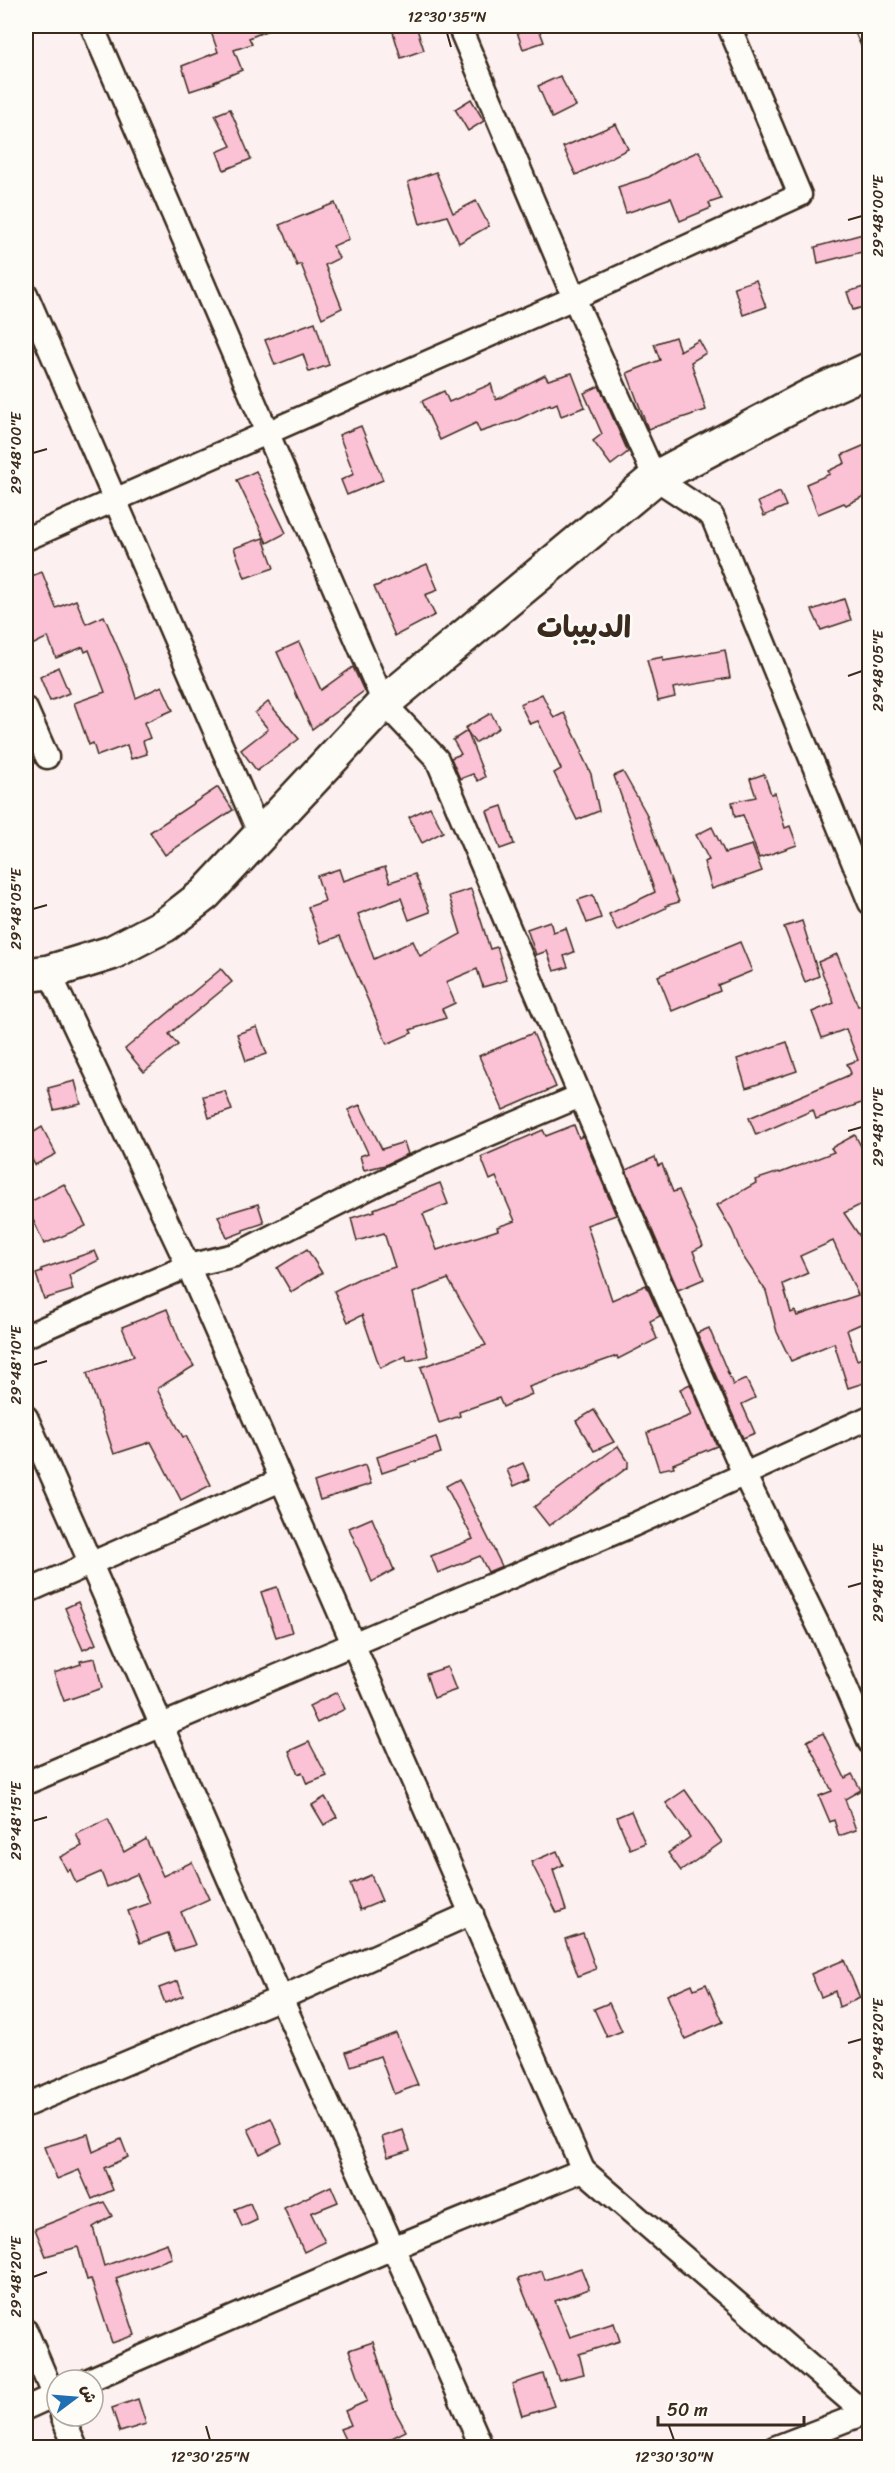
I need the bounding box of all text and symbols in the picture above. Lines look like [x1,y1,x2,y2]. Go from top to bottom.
text: 12°30'35"N [408,4,487,30]
text: 29°48'00"E [865,173,891,257]
text: 29°48'00"E [3,410,29,494]
district label: الدبيبات [537,600,631,654]
text: 29°48'05"E [865,629,891,712]
text: 29°48'05"E [3,867,29,950]
text: 29°48'10"E [865,1086,891,1166]
text: 29°48'10"E [3,1324,29,1404]
text: 29°48'15"E [865,1542,891,1622]
text: 29°48'15"E [3,1780,29,1860]
text: 29°48'20"E [865,1997,891,2079]
text: 29°48'20"E [3,2235,29,2317]
north arrow [45,2368,105,2428]
text: ش [73,2382,105,2406]
scale bar [658,2389,804,2427]
text: 50 m [667,2394,708,2426]
text: 12°30'25"N [170,2444,250,2470]
text: 12°30'30"N [634,2444,714,2470]

